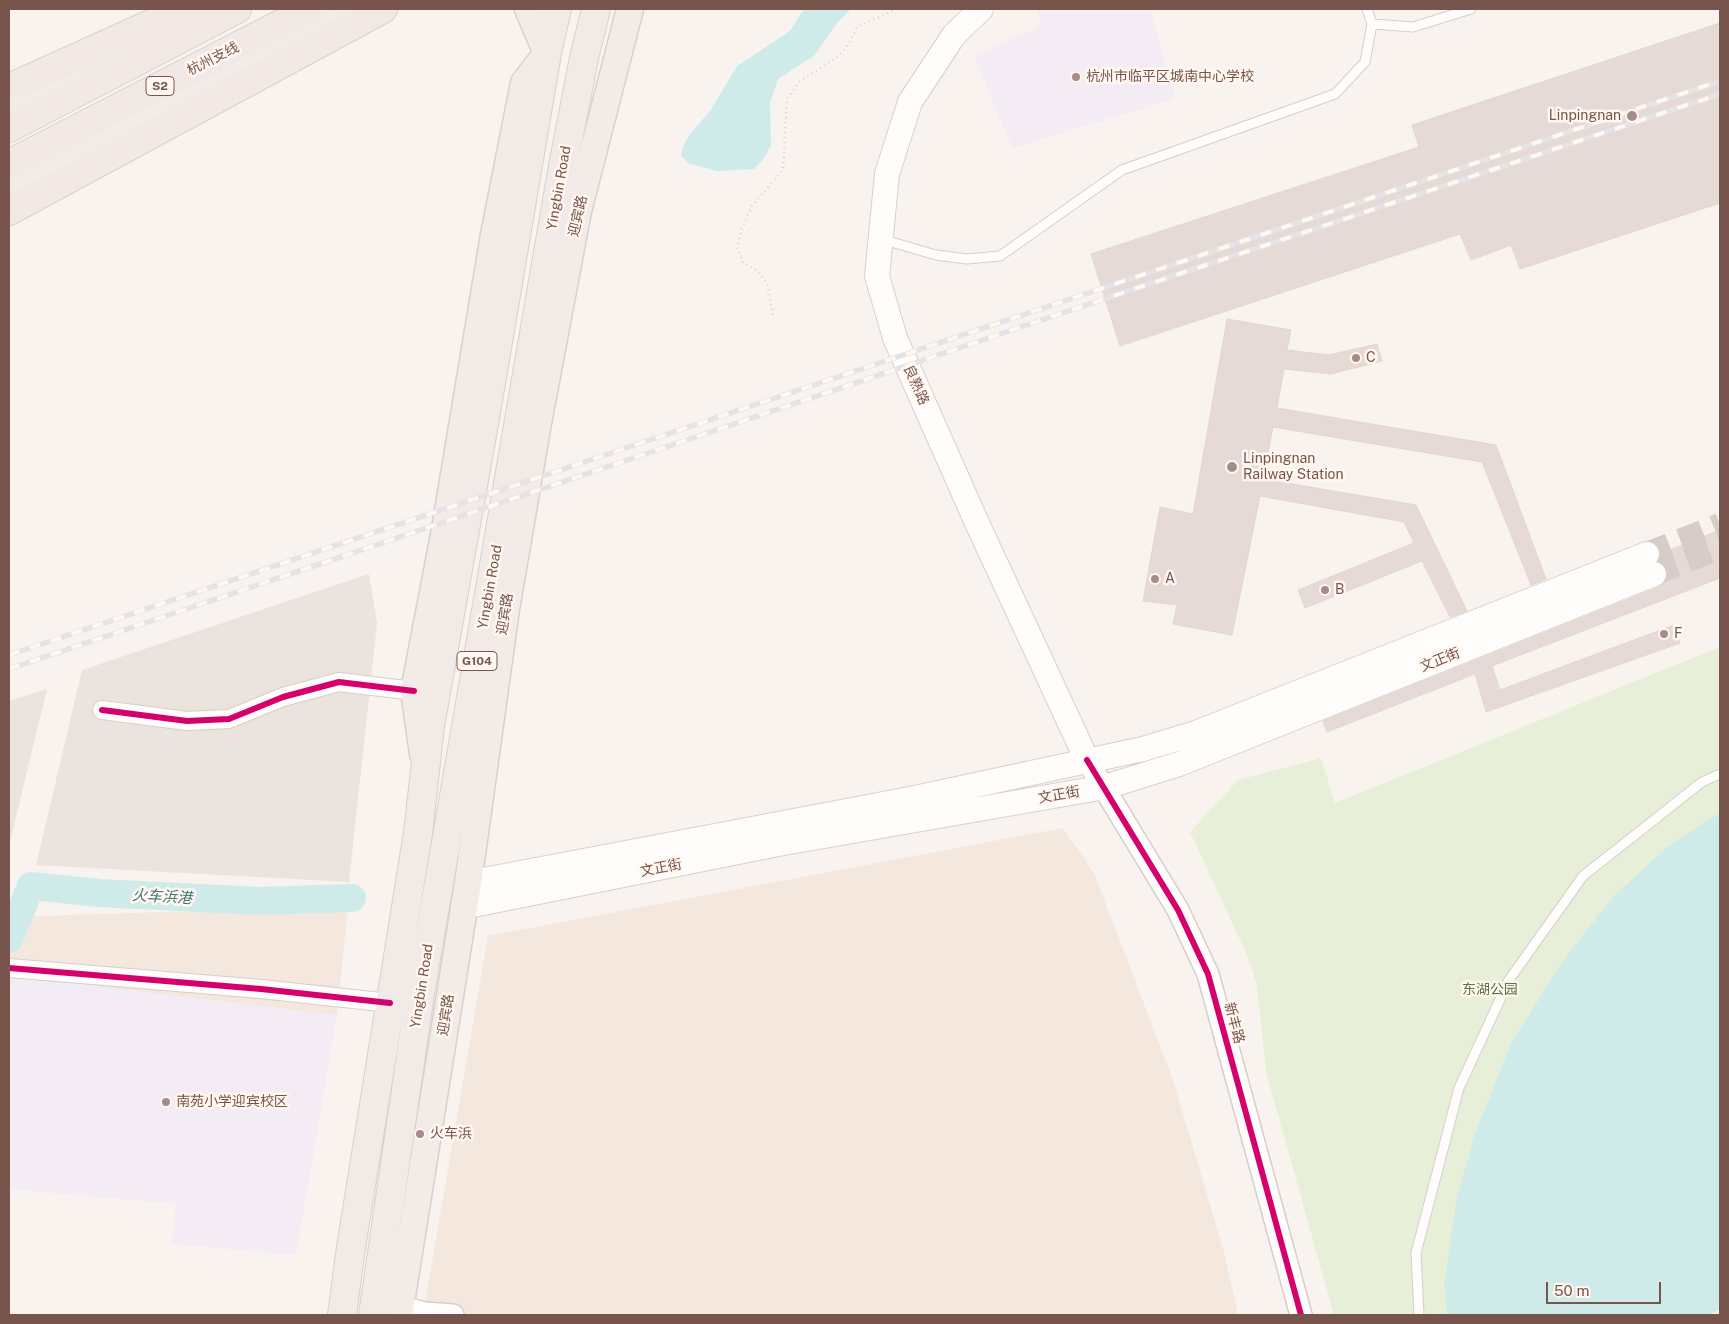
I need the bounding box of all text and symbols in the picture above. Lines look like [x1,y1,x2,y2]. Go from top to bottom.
street label: 杭州支线 [184,39,242,79]
place label: 杭州市临平区城南中心学校 [1086,69,1254,85]
marker: 杭州市临平区城南中心学校 [1070,71,1082,83]
road number: S2 [146,76,174,95]
place label: Linpingnan [1549,108,1621,124]
marker: Linpingnan [1625,109,1639,123]
street label: Yingbin Road [543,145,575,231]
street label: 迎宾路 [565,194,591,238]
place label: C [1366,350,1376,366]
marker: C [1350,352,1362,364]
street label: 良熟路 [900,362,932,408]
place label: Linpingnan Railway Station [1243,451,1344,484]
marker: Linpingnan Railway Station [1225,460,1239,474]
street label: Yingbin Road [474,544,506,630]
place label: A [1165,571,1175,587]
marker: A [1149,573,1161,585]
place label: B [1335,582,1344,598]
marker: B [1319,584,1331,596]
street label: 迎宾路 [493,592,517,636]
place label: F [1674,626,1682,642]
marker: F [1658,628,1670,640]
street label: 文正街 [1417,644,1463,676]
road number: G104 [457,651,497,670]
street label: 文正街 [1037,783,1081,807]
street label: 文正街 [639,856,683,880]
water label: 火车浜港 [132,886,192,908]
street label: Yingbin Road [407,943,437,1029]
park label: 东湖公园 [1462,982,1518,998]
street label: 迎宾路 [434,993,458,1037]
street label: 新丰路 [1220,1001,1248,1045]
place label: 南苑小学迎宾校区 [176,1094,288,1110]
marker: 南苑小学迎宾校区 [160,1096,172,1108]
place label: 火车浜 [430,1126,472,1142]
marker: 火车浜 [414,1128,426,1140]
scale bar [1549,1272,1664,1304]
text: 50 m [1554,1282,1589,1299]

